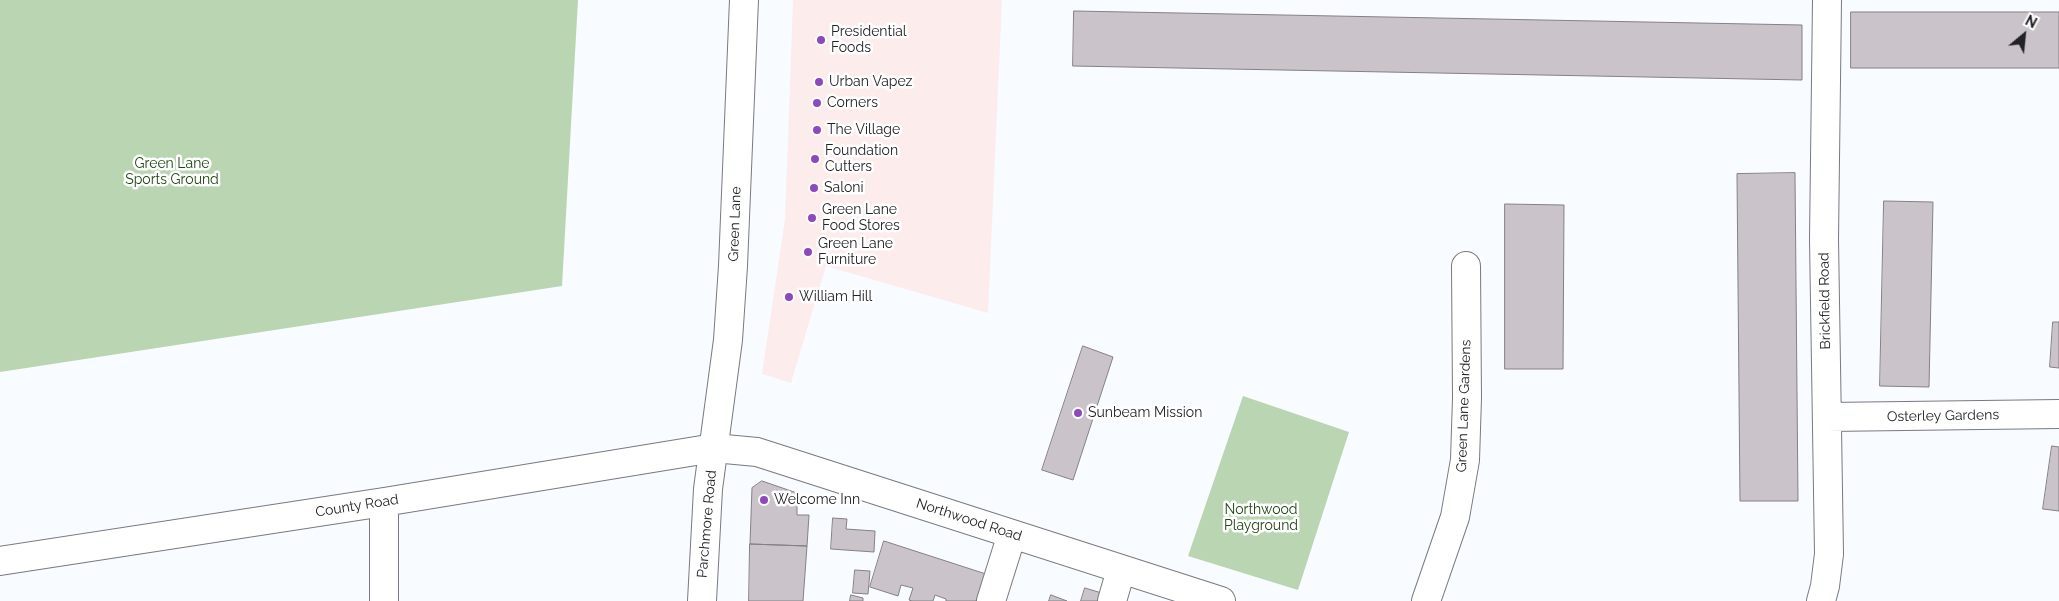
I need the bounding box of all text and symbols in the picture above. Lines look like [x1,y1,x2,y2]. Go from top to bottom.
north arrow [1999,10,2049,60]
text: N [2023,12,2040,31]
place label: Presidential Foods [831,24,907,56]
marker: Presidential Foods [815,34,827,46]
place label: Urban Vapez [829,74,912,90]
marker: Urban Vapez [813,76,825,88]
place label: Corners [827,95,878,111]
marker: Corners [811,97,823,109]
place label: The Village [827,122,900,138]
marker: The Village [811,124,823,136]
place label: Foundation Cutters [825,143,898,176]
marker: Foundation Cutters [809,153,821,165]
park label: Green Lane Sports Ground [125,156,219,188]
place label: Saloni [824,180,863,196]
marker: Saloni [808,182,820,194]
street label: Green Lane [725,186,745,262]
place label: Green Lane Food Stores [822,202,900,234]
marker: Green Lane Food Stores [806,212,818,224]
place label: Green Lane Furniture [818,236,893,268]
marker: Green Lane Furniture [802,246,814,258]
street label: Brickfield Road [1816,252,1834,350]
place label: William Hill [799,289,872,305]
marker: William Hill [783,291,795,303]
street label: Green Lane Gardens [1453,339,1475,473]
place label: Sunbeam Mission [1088,405,1202,421]
marker: Sunbeam Mission [1072,407,1084,419]
street label: Osterley Gardens [1887,407,1999,425]
street label: Parchmore Road [694,469,720,579]
street label: County Road [314,491,400,521]
place label: Welcome Inn [774,492,860,508]
marker: Welcome Inn [758,494,770,506]
street label: Northwood Road [914,495,1024,545]
park label: Northwood Playground [1224,502,1298,534]

